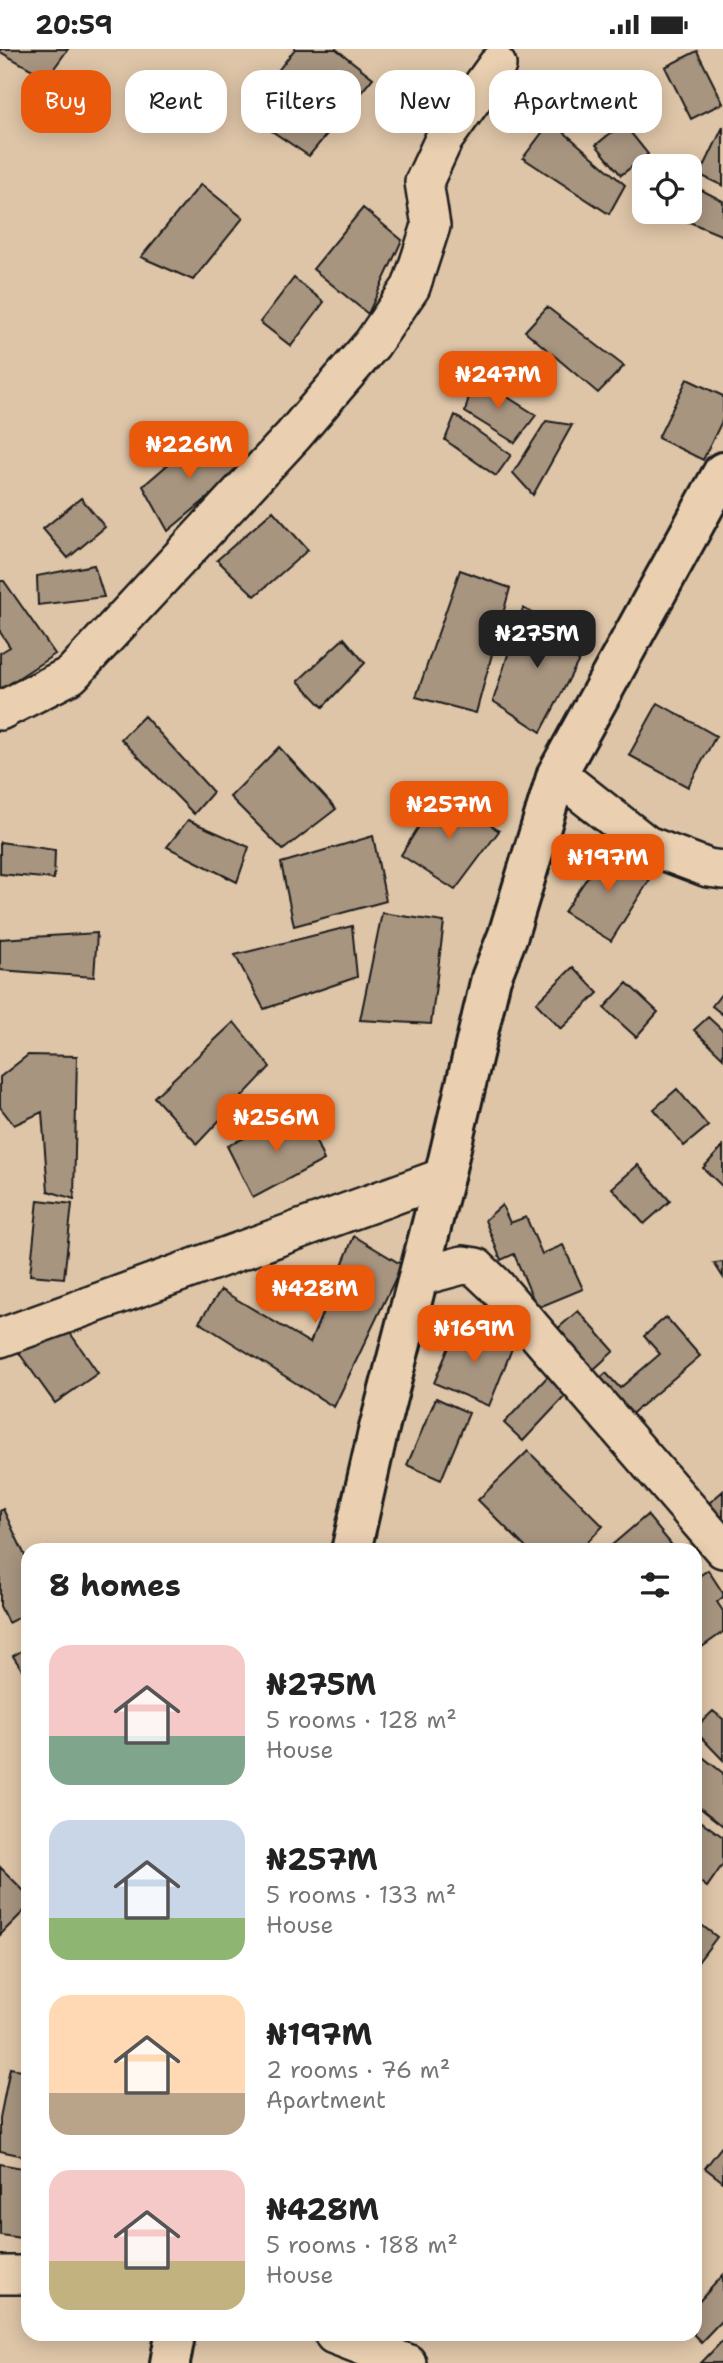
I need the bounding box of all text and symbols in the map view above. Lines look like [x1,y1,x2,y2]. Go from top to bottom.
text: 20:59 [35,7,113,42]
chip: Buy [21,70,111,133]
chip: Rent [125,70,227,133]
chip: Filters [241,70,361,133]
chip: New [375,70,475,133]
chip: Apartment [489,70,662,133]
map controls [632,154,702,224]
button: locate [632,154,702,224]
pin: ₦247M [449,351,547,411]
text: ₦247M [455,359,541,389]
pin: ₦226M [140,421,238,481]
text: ₦226M [145,429,233,459]
pin: ₦275M [488,611,586,670]
text: ₦275M [495,618,579,648]
pin: ₦257M [400,781,498,841]
text: ₦257M [406,789,492,819]
pin: ₦197M [559,835,657,894]
text: ₦197M [567,842,649,872]
pin: ₦256M [227,1095,325,1154]
text: ₦256M [233,1102,319,1132]
pin: ₦428M [266,1265,364,1325]
text: ₦428M [272,1273,358,1303]
pin: ₦169M [425,1305,523,1365]
text: ₦169M [434,1313,514,1343]
text: 8 homes [49,1565,181,1606]
icon: filters [636,1566,674,1604]
text: ₦275M [266,1664,376,1705]
icon: home [105,1673,189,1757]
text: 5 rooms · 128 m² [266,1705,457,1735]
text: House [266,1735,334,1765]
text: ₦257M [266,1839,378,1880]
icon: home [105,1848,189,1932]
text: 5 rooms · 133 m² [266,1880,456,1910]
text: House [266,1910,334,1940]
text: ₦197M [266,2014,372,2055]
icon: home [105,2023,189,2107]
text: 2 rooms · 76 m² [266,2055,450,2085]
text: Apartment [266,2085,386,2115]
text: ₦428M [266,2189,379,2230]
icon: home [105,2198,189,2282]
text: 5 rooms · 188 m² [266,2230,458,2260]
text: House [266,2260,334,2290]

